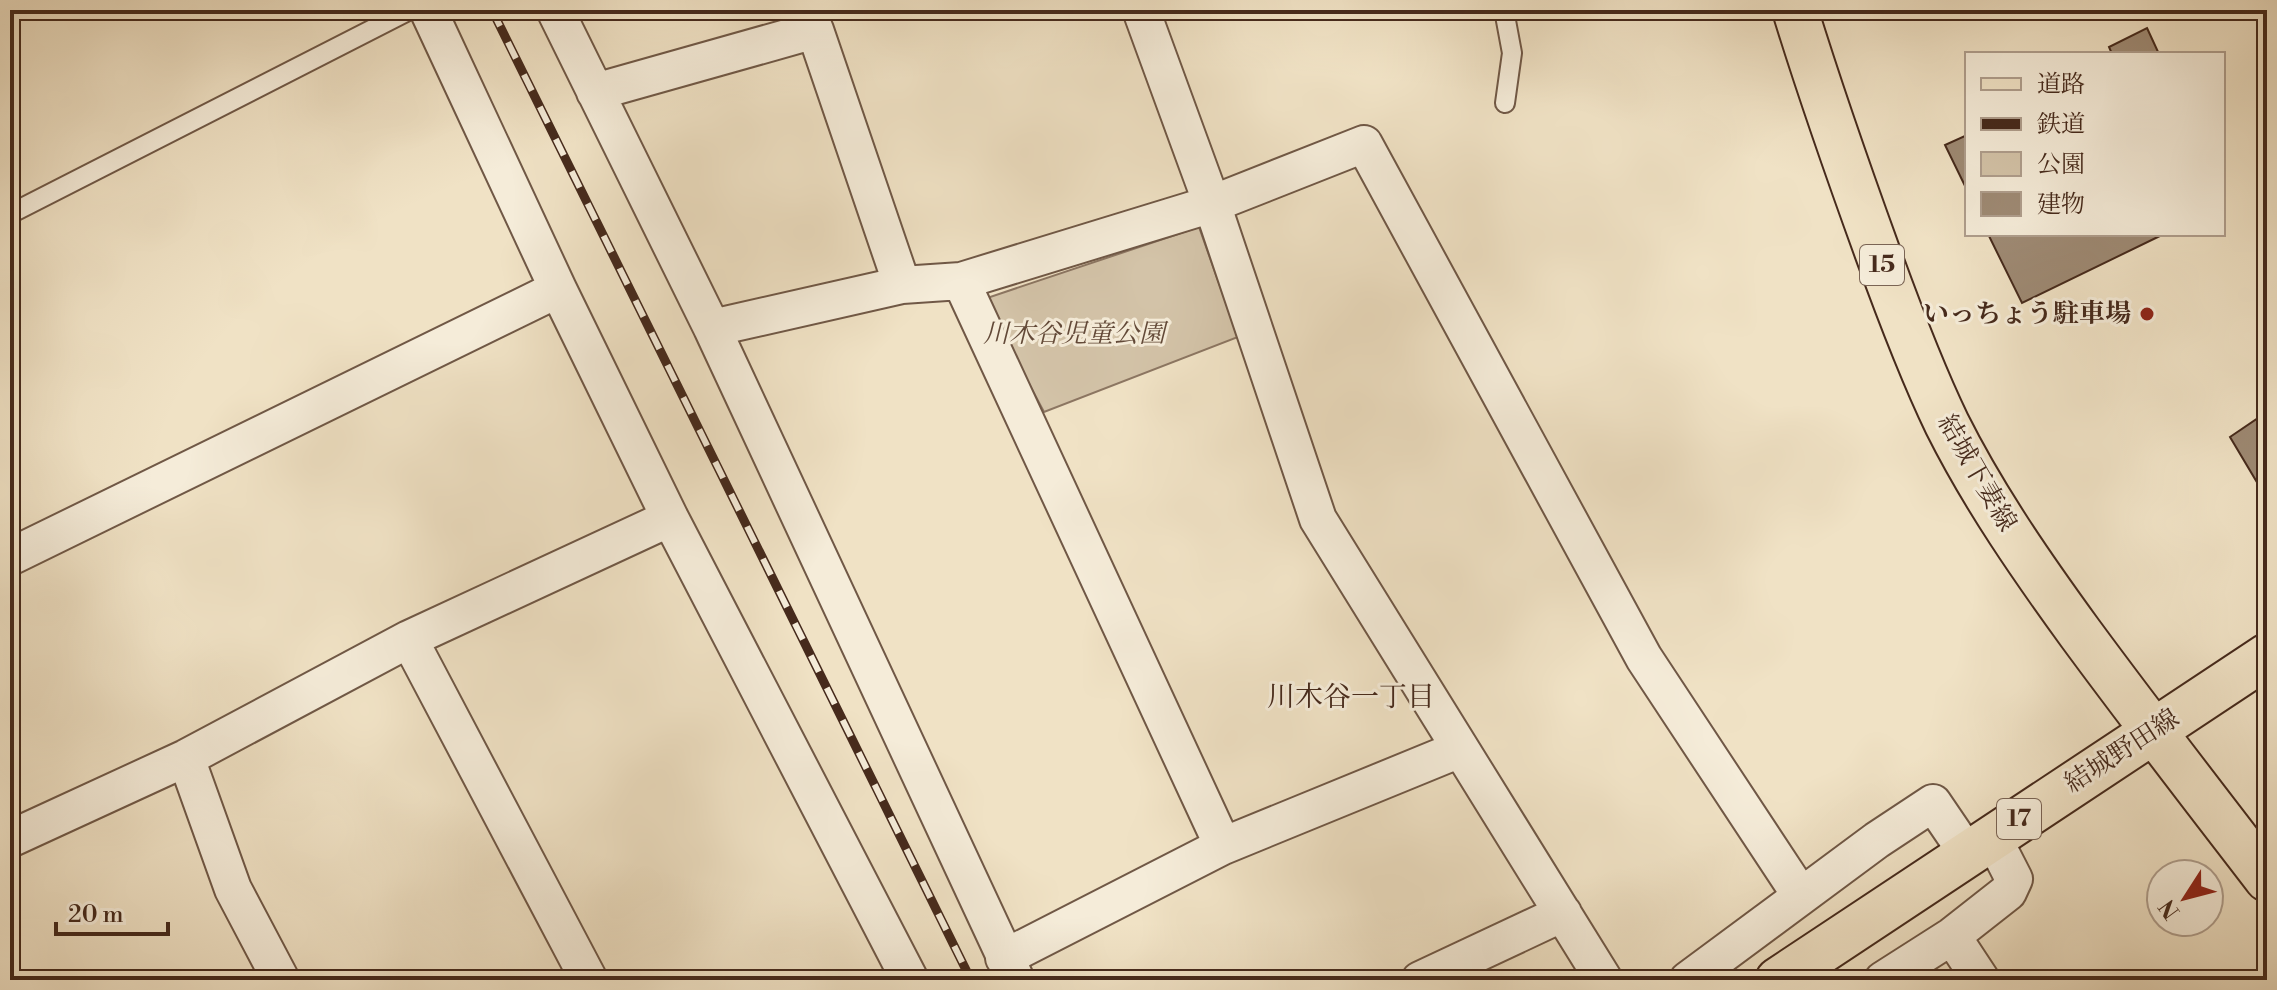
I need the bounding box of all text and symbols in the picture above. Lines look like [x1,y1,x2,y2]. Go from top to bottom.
legend [1965,52,2225,236]
text: 道路 [2037,70,2085,100]
text: 鉄道 [2037,110,2085,140]
text: 公園 [2037,150,2085,180]
text: 建物 [2037,190,2085,220]
road number: 15 [1860,245,1904,285]
place label: いっちょう駐車場 [1923,298,2131,330]
marker: いっちょう駐車場 [2138,305,2156,323]
park label: 川木谷児童公園 [983,318,1169,350]
street label: 結城下妻線 [1931,409,2023,537]
district label: 川木谷一丁目 [1267,680,1435,715]
street label: 結城野田線 [2059,702,2185,800]
road number: 17 [1997,799,2041,839]
north arrow [2145,858,2225,938]
scale bar [56,886,168,936]
text: N [2154,893,2186,924]
text: 20 m [68,900,124,930]

